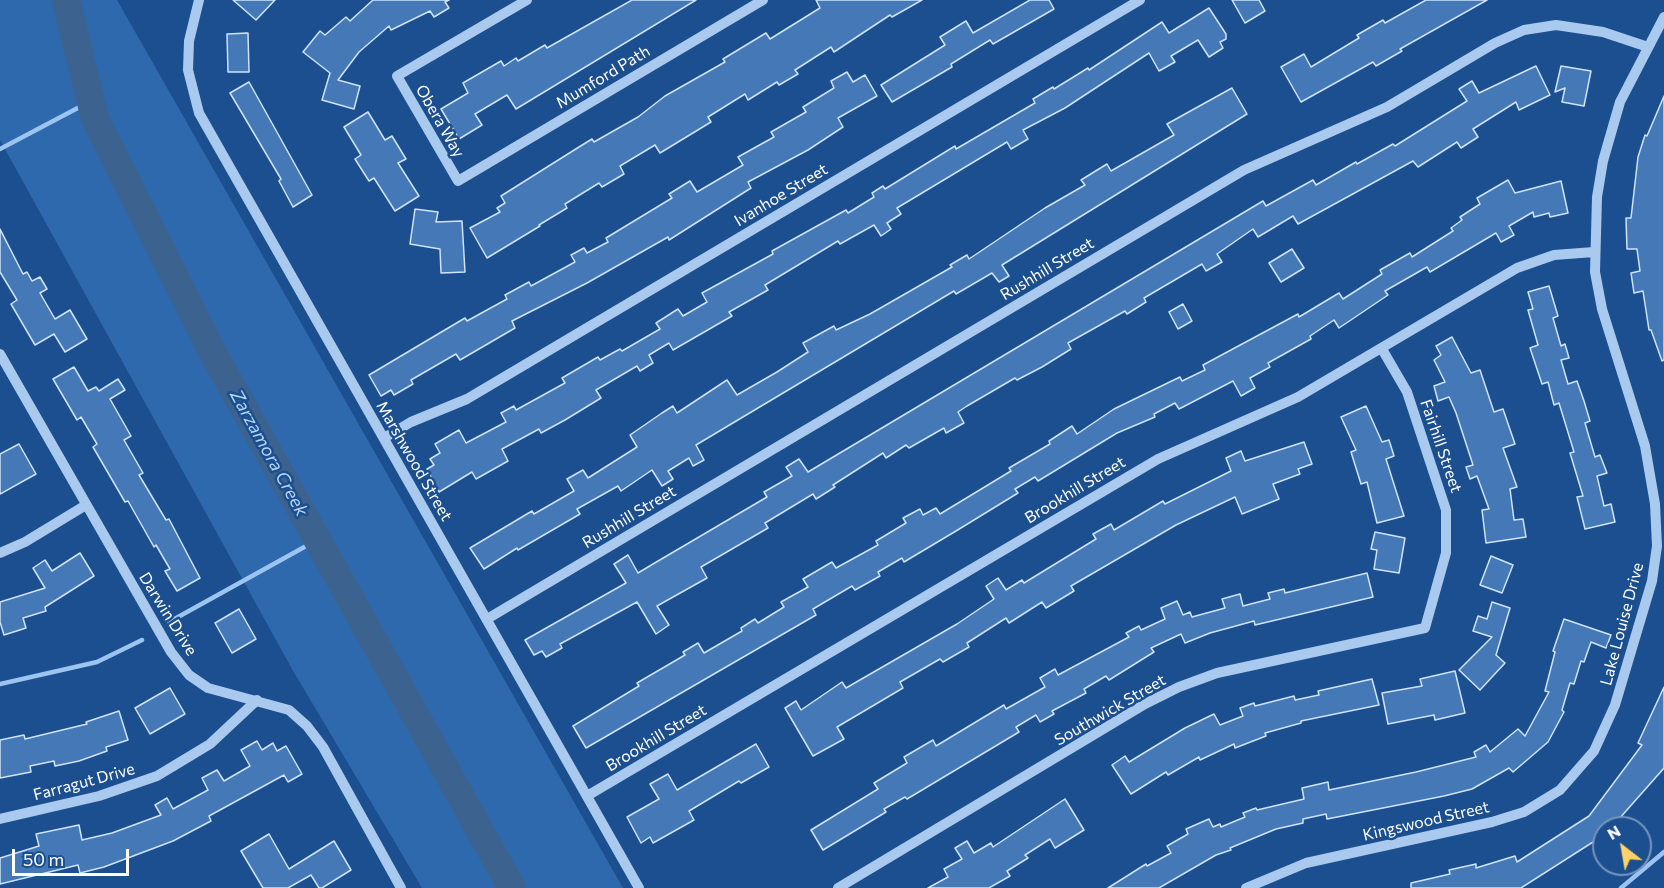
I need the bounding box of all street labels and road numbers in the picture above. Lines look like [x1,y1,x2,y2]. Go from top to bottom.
street label: Mumford Path [553,41,653,113]
street label: Obera Way [412,81,468,161]
street label: Ivanhoe Street [731,160,831,230]
street label: Rushhill Street [997,234,1097,304]
street label: Fairhill Street [1416,397,1466,495]
street label: Marshwood Street [372,398,456,524]
street label: Brookhill Street [1021,452,1129,528]
street label: Rushhill Street [579,482,679,552]
street label: Lake Louise Drive [1596,560,1648,688]
street label: Darwin Drive [135,569,201,659]
street label: Southwick Street [1051,670,1169,750]
street label: Brookhill Street [602,700,710,776]
street label: Farragut Drive [31,759,137,805]
street label: Kingswood Street [1361,797,1491,845]

